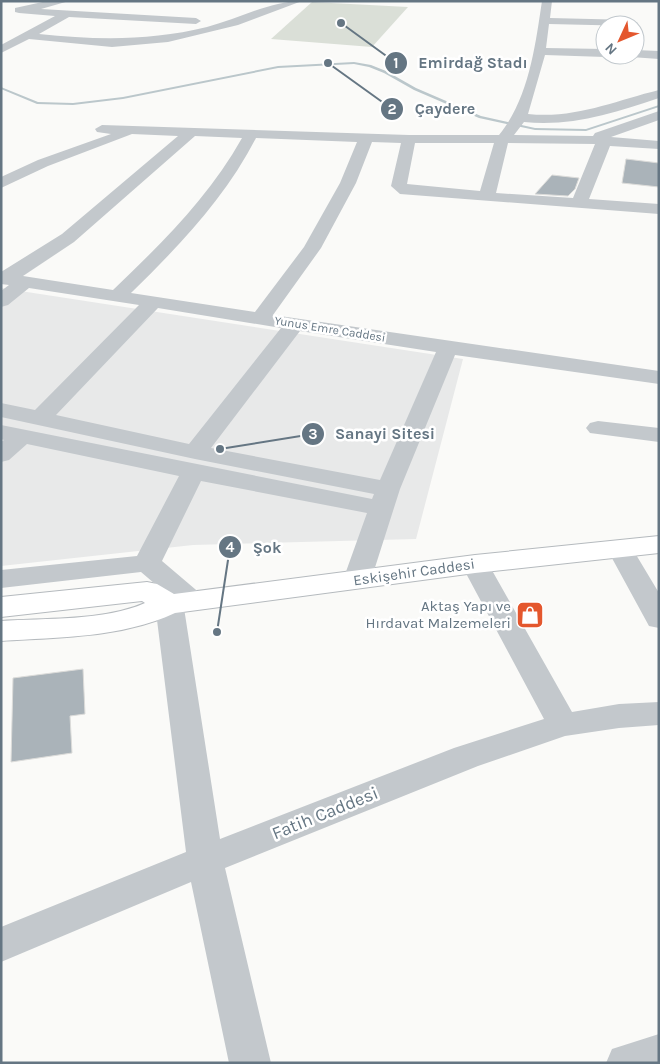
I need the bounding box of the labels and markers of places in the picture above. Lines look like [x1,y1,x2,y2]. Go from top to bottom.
callout: Emirdağ Stadı [383,47,538,78]
callout: Çaydere [380,93,485,124]
callout: Sanayi Sitesi [300,418,446,449]
callout: Şok [218,531,291,562]
place label: Aktaş Yapı ve Hırdavat Malzemeleri [365,597,511,632]
shop icon: Aktaş Yapı ve Hırdavat Malzemeleri [515,600,545,630]

